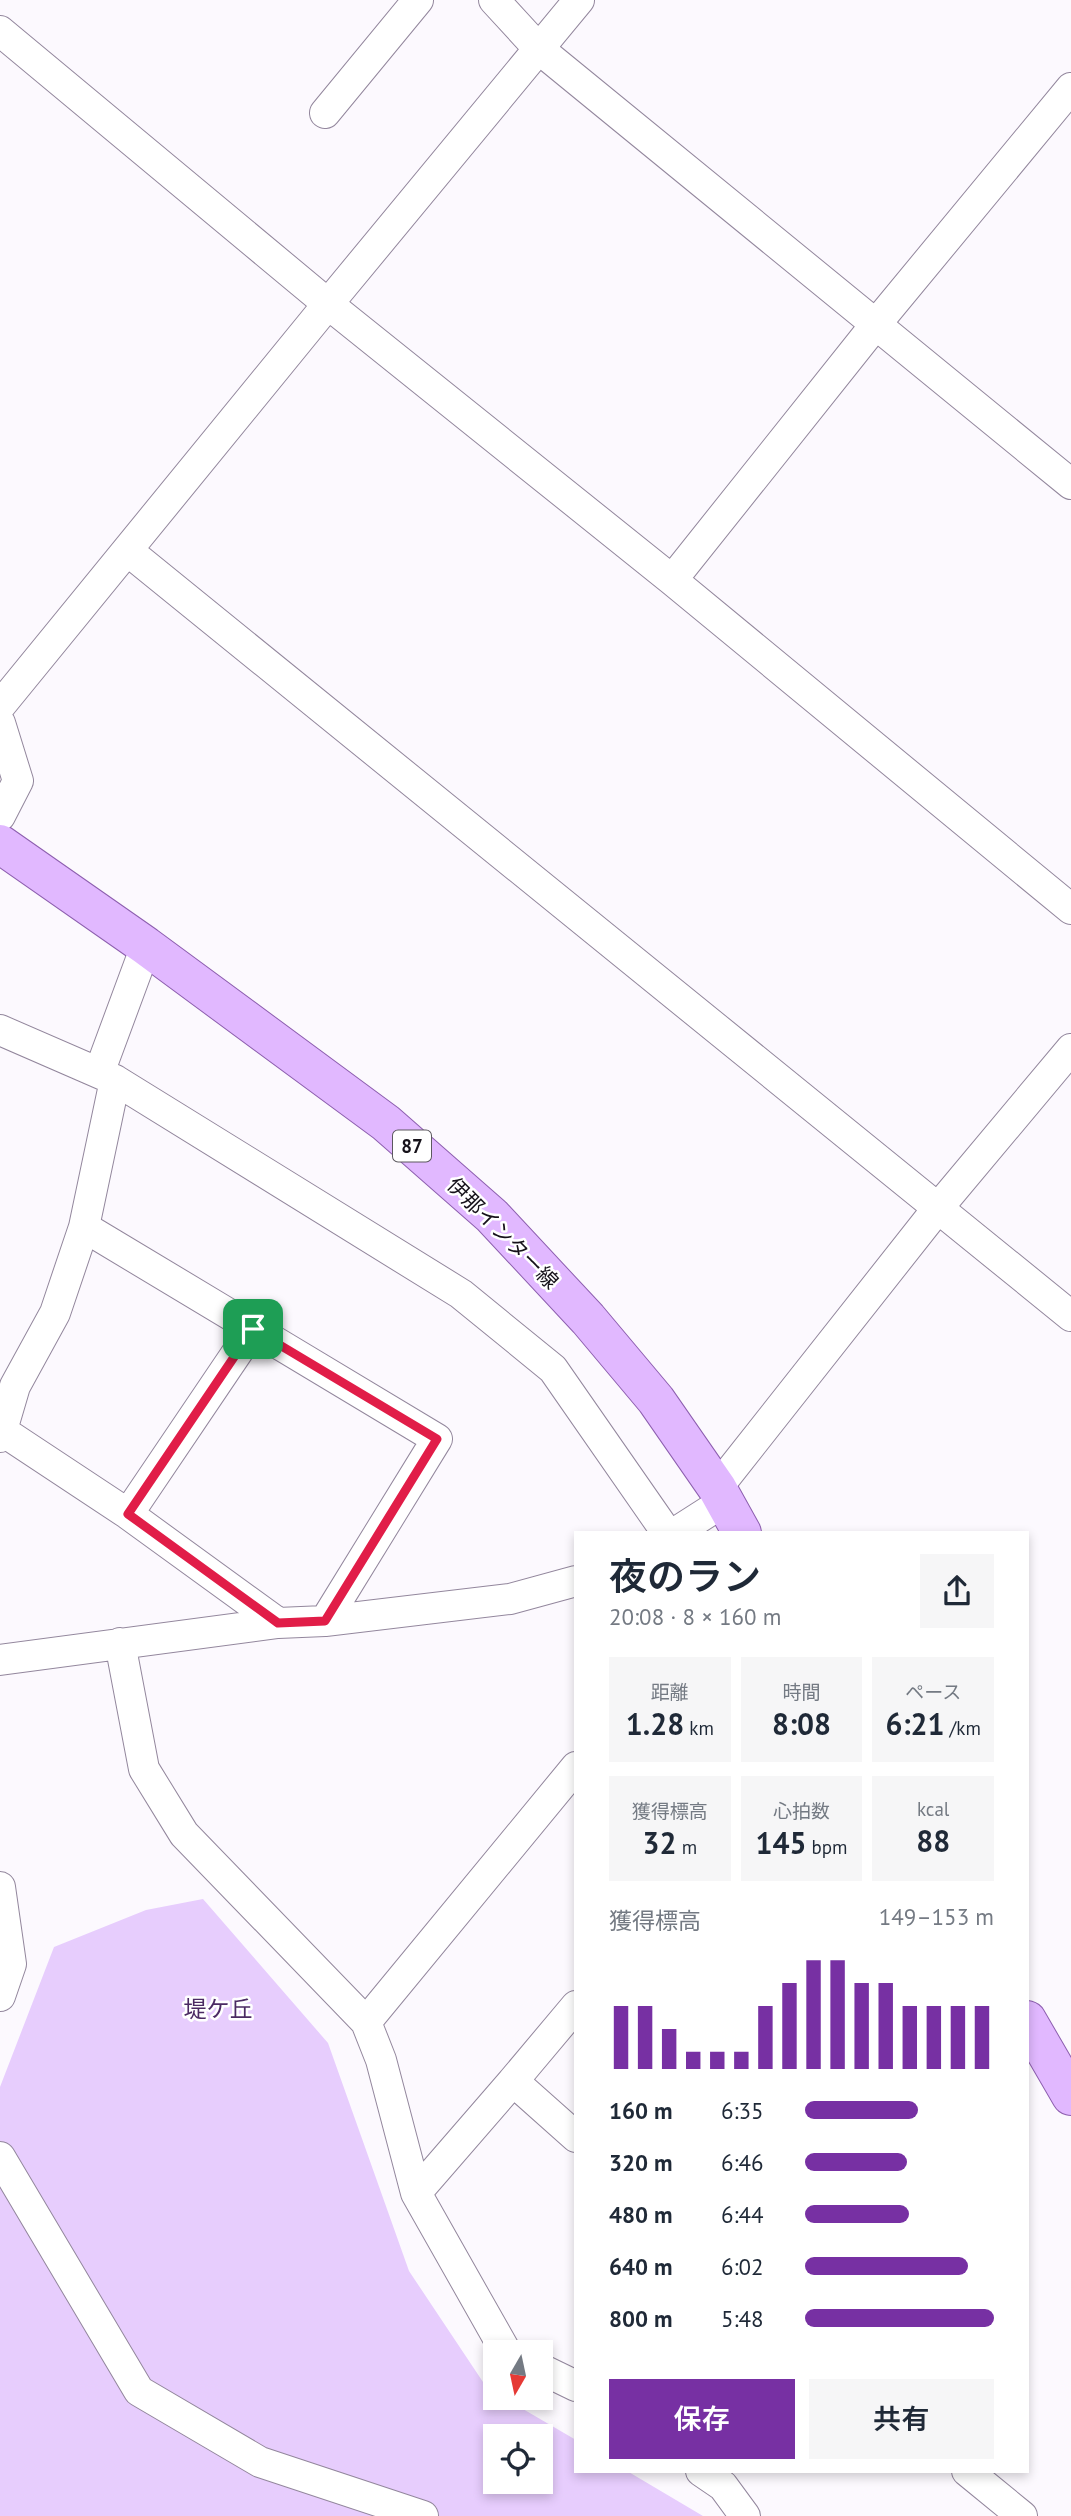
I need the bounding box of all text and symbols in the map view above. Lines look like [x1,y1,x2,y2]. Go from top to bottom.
road number: 87 [393,1130,431,1162]
street label: 伊那インター線 [441,1171,565,1295]
pin [223,1299,283,1359]
icon: arrive [234,1310,272,1348]
text: 夜のラン [609,1551,761,1600]
button: share [920,1554,994,1628]
text: 20:08 · 8 × 160 m [609,1602,781,1631]
text: 距離 [651,1680,689,1704]
text: 時間 [782,1680,821,1704]
text: ペース [905,1680,961,1704]
text: 1.28 [626,1704,684,1743]
text: 8:08 [772,1704,831,1743]
text: 6:21 [885,1704,945,1743]
text: km [684,1716,714,1740]
text: /km [945,1716,981,1740]
text: kcal [917,1797,949,1821]
text: 獲得標高 [632,1799,708,1823]
text: 心拍数 [773,1799,830,1823]
text: 88 [916,1821,950,1860]
text: 32 [643,1823,677,1862]
text: 145 [755,1823,806,1862]
text: m [677,1835,697,1859]
text: bpm [806,1835,848,1859]
text: 149–153 m [879,1902,994,1931]
text: 獲得標高 [609,1906,701,1935]
district label: 堤ケ丘 [184,1994,253,2023]
text: 160 m [609,2096,672,2125]
text: 6:35 [721,2096,764,2125]
text: 320 m [609,2148,672,2177]
text: 6:46 [721,2148,764,2177]
text: 480 m [609,2200,672,2229]
text: 6:44 [721,2200,764,2229]
text: 640 m [609,2252,672,2281]
text: 6:02 [721,2252,764,2281]
text: 800 m [609,2304,672,2333]
text: 5:48 [721,2304,764,2333]
north arrow [483,2340,553,2410]
map controls [483,2340,553,2494]
button: 保存 [609,2379,795,2459]
button: 共有 [809,2379,994,2459]
button: locate [483,2424,553,2494]

